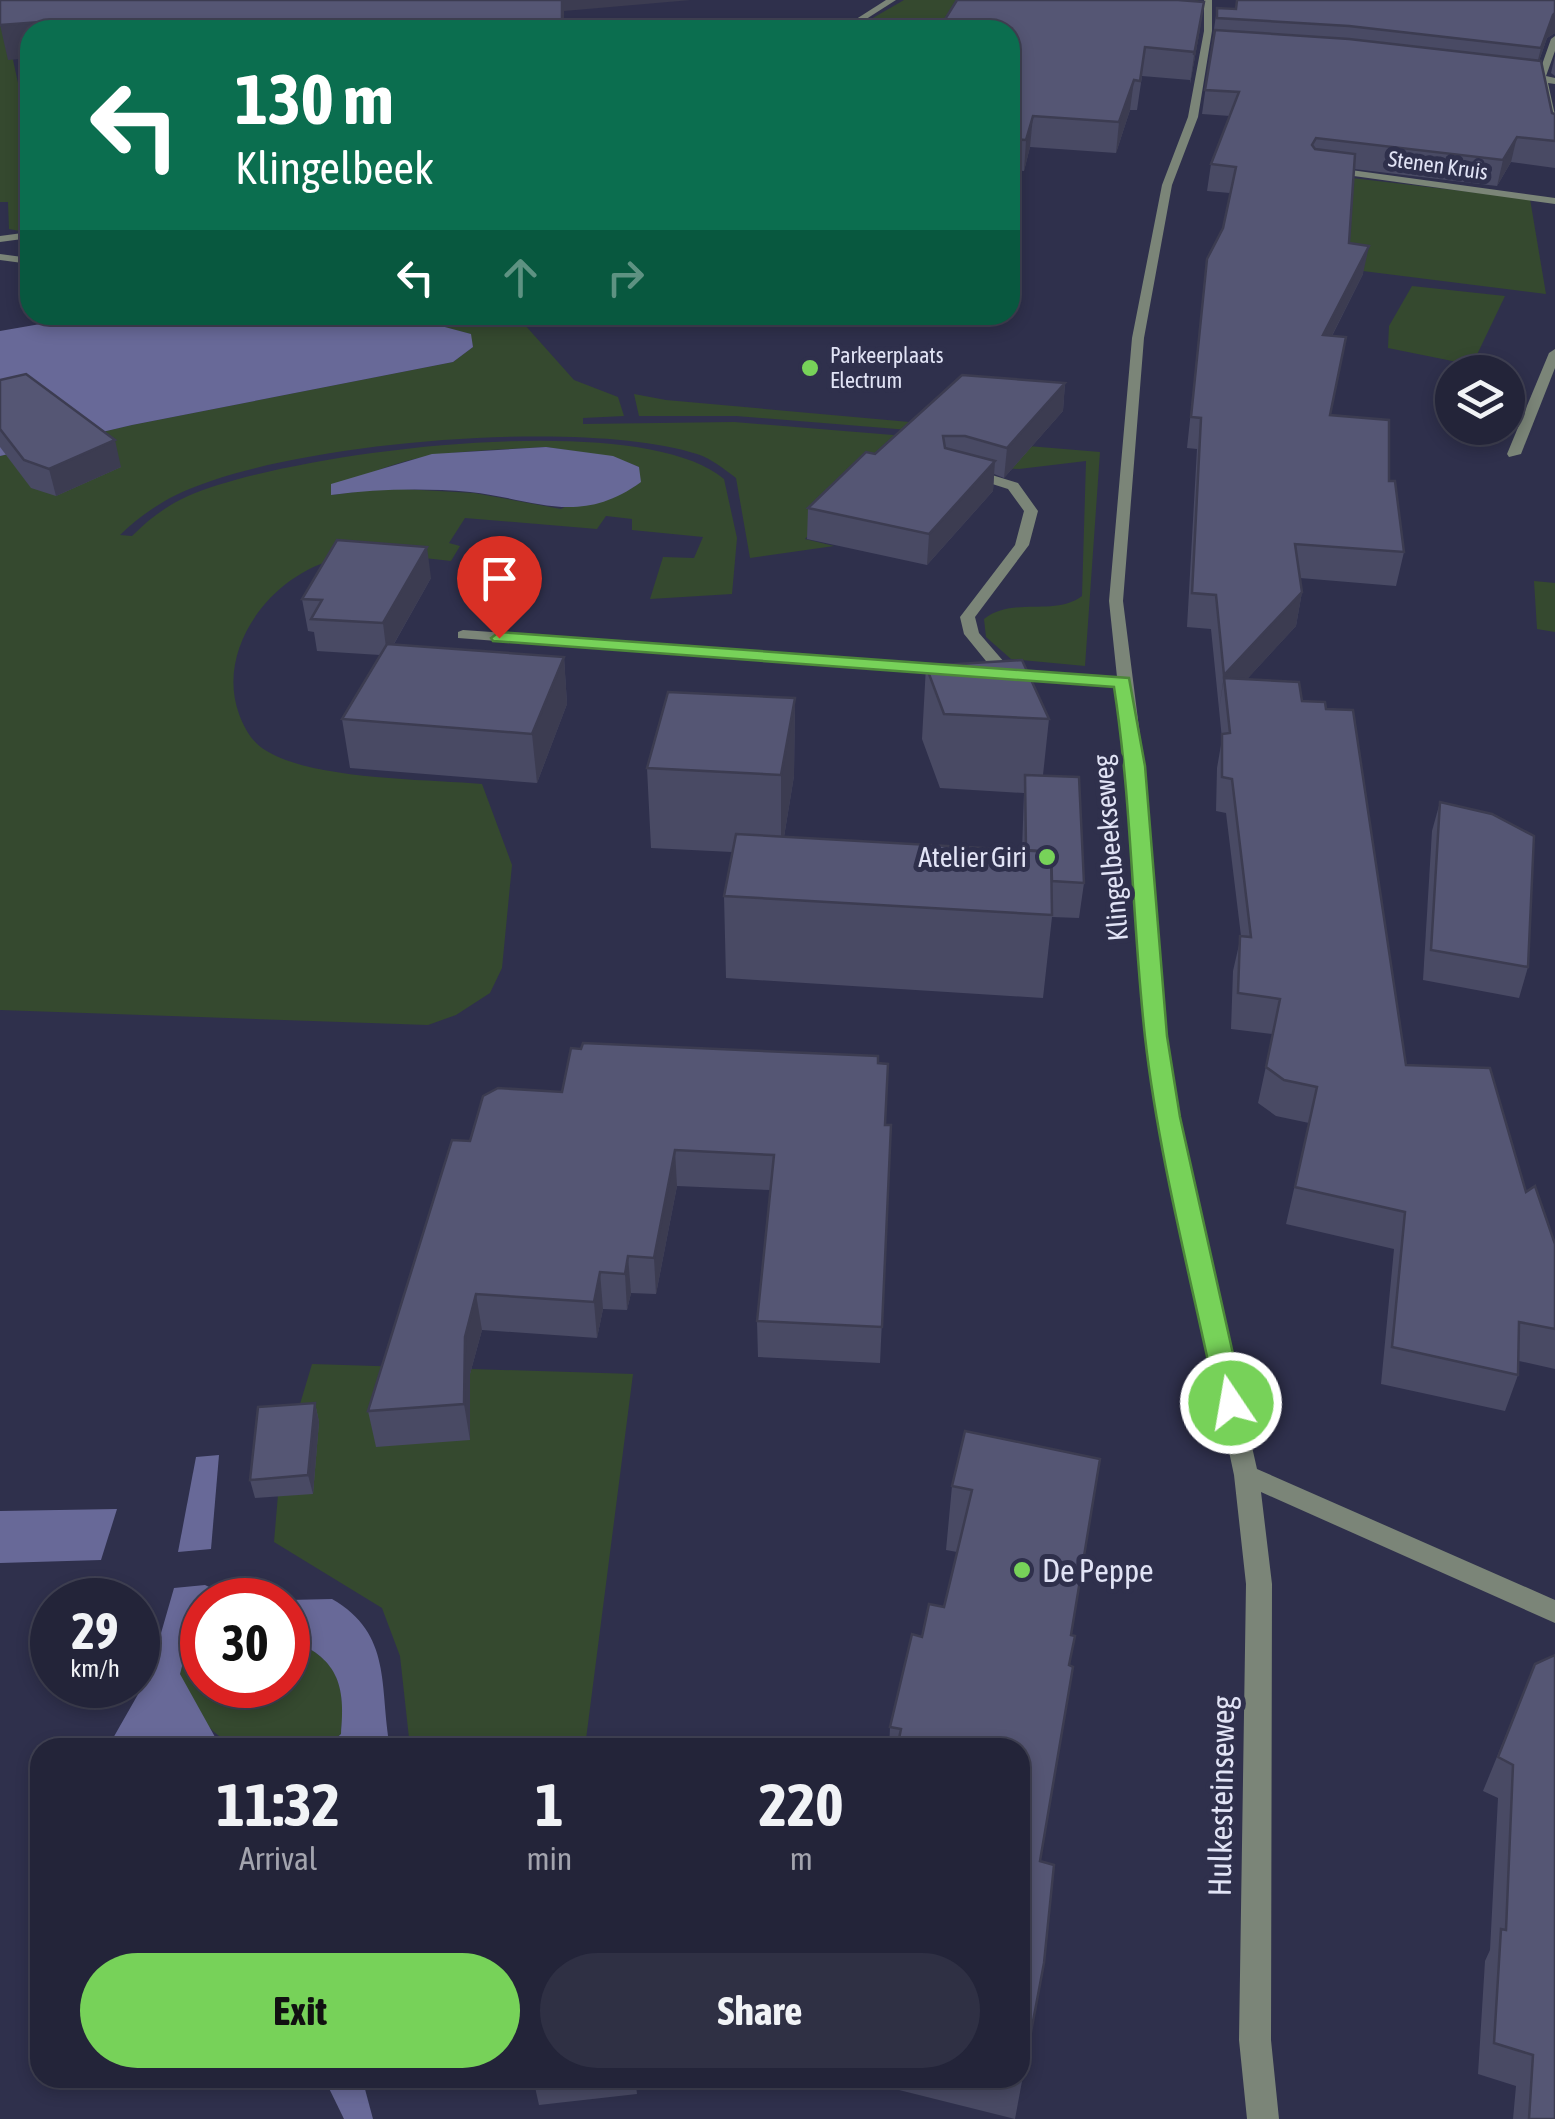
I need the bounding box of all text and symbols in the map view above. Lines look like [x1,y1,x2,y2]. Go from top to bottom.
text: 130 m [235,59,394,139]
icon: left [70,60,200,190]
text: Klingelbeek [235,142,434,194]
street label: Stenen Kruis [1386,145,1490,185]
icon: left [388,250,443,305]
icon: ahead [493,250,548,305]
icon: right [598,250,653,305]
place label: Parkeerplaats Electrum [830,342,944,393]
map controls [1435,355,1525,445]
button: layers [1435,355,1525,445]
marker: Parkeerplaats Electrum [799,357,821,379]
pin [457,536,542,639]
icon: arrive [472,551,527,606]
street label: Klingelbeekseweg [1086,753,1134,943]
place label: Atelier Giri [918,841,1027,873]
marker: Atelier Giri [1036,846,1058,868]
position arrow [1179,1351,1283,1455]
place label: De Peppe [1042,1552,1154,1589]
marker: De Peppe [1011,1559,1033,1581]
speed limit sign: 30 [180,1578,310,1708]
text: 29 [71,1602,118,1660]
text: km/h [70,1654,120,1682]
street label: Hulkesteinseweg [1201,1695,1241,1897]
text: 11:32 [216,1770,340,1839]
text: 1 [535,1770,564,1839]
text: 220 [759,1770,843,1839]
text: Arrival [239,1840,317,1877]
text: min [526,1840,572,1877]
text: m [790,1840,813,1877]
button: Exit [80,1953,520,2068]
button: Share [540,1953,980,2068]

